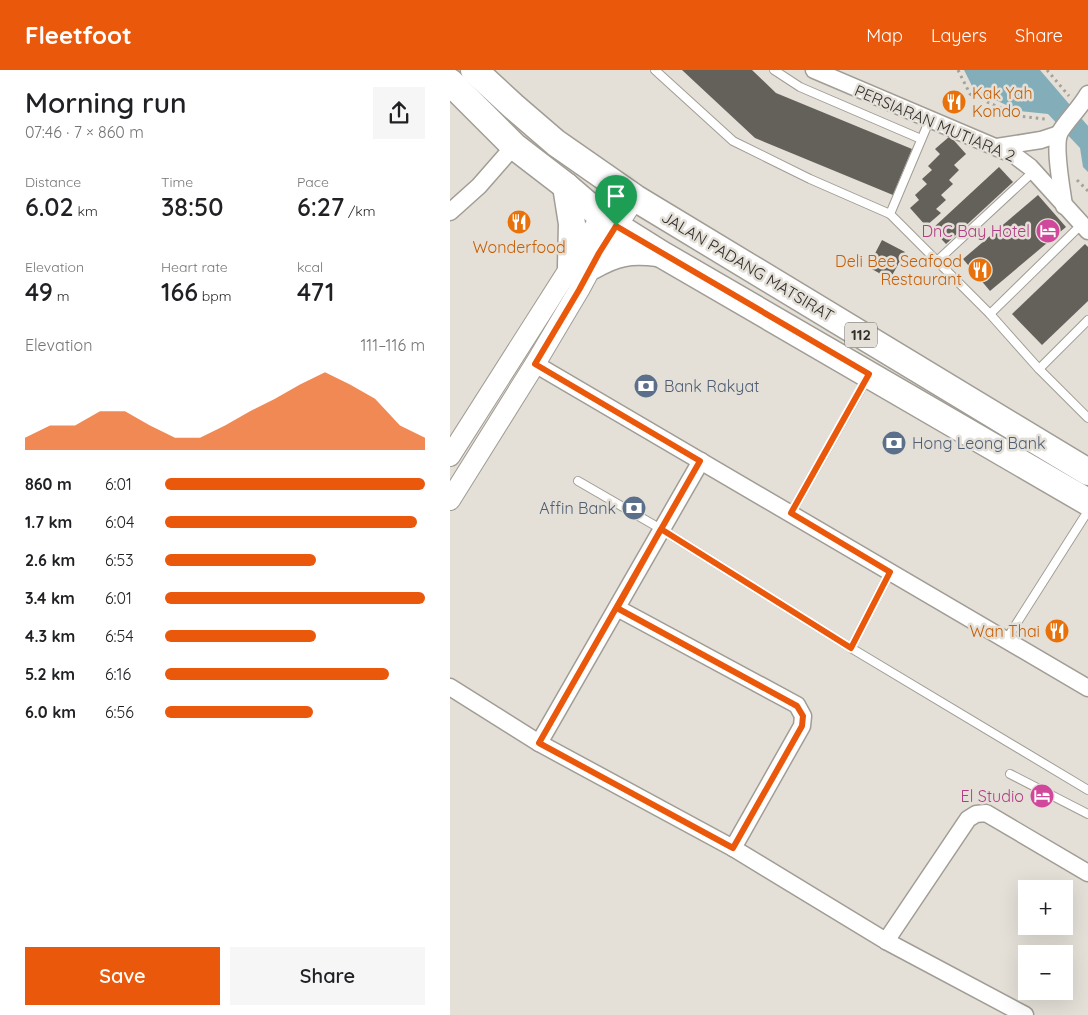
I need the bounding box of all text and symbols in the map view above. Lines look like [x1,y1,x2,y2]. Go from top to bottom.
text: Fleetfoot [25,20,132,50]
text: Map [866,24,903,47]
text: Layers [931,24,987,47]
text: Share [1015,24,1063,47]
street label: PERSIARAN MUTIARA 2 [852,80,1019,166]
place label: Kak Yah Kondo [972,83,1033,121]
text: Morning run [25,85,186,120]
button: share [373,87,425,139]
restaurant icon: Kak Yah Kondo [941,89,967,115]
text: 07:46 · 7 × 860 m [25,122,144,142]
text: Distance [25,173,81,191]
text: Time [161,173,193,191]
text: Pace [297,173,329,191]
pin [595,175,637,226]
icon: arrive [602,182,630,210]
text: 6.02 [25,191,74,222]
text: 38:50 [161,191,223,222]
text: 6:27 [297,191,344,222]
text: km [74,202,98,220]
text: /km [344,202,376,220]
street label: JALAN PADANG MATSIRAT [658,207,838,326]
restaurant icon: Wonderfood [506,209,532,235]
hotel icon: DnC Bay Hotel [1035,218,1061,244]
place label: DnC Bay Hotel [922,221,1030,241]
place label: Wonderfood [472,237,566,257]
place label: Deli Bee Seafood Restaurant [835,251,962,289]
restaurant icon: Deli Bee Seafood Restaurant [967,257,993,283]
text: Elevation [25,258,84,276]
text: Heart rate [161,258,228,276]
text: kcal [297,258,323,276]
text: 49 [25,276,53,307]
text: 166 [161,276,198,307]
text: 471 [297,276,335,307]
text: m [53,287,69,305]
text: bpm [198,287,232,305]
road number: 112 [845,322,877,348]
text: Elevation [25,335,92,355]
text: 111–116 m [360,335,425,355]
bank icon: Bank Rakyat [633,373,659,399]
place label: Bank Rakyat [664,376,760,396]
bank icon: Hong Leong Bank [881,430,907,456]
place label: Hong Leong Bank [912,433,1046,453]
text: 860 m [25,474,72,494]
text: 6:01 [105,474,132,494]
bank icon: Affin Bank [621,495,647,521]
place label: Affin Bank [539,498,616,518]
text: 1.7 km [25,512,72,532]
text: 6:04 [105,512,135,532]
text: 2.6 km [25,550,75,570]
text: 6:53 [105,550,134,570]
text: 3.4 km [25,588,75,608]
text: 6:01 [105,588,132,608]
restaurant icon: Wan Thai [1044,618,1070,644]
place label: Wan Thai [970,621,1040,641]
text: 4.3 km [25,626,75,646]
text: 6:54 [105,626,134,646]
text: 5.2 km [25,664,75,684]
text: 6:16 [105,664,131,684]
text: 6.0 km [25,702,76,722]
text: 6:56 [105,702,134,722]
hotel icon: El Studio [1029,783,1055,809]
place label: El Studio [961,786,1024,806]
map controls [1018,880,1073,1000]
button: + [1018,880,1073,935]
button: − [1018,945,1073,1000]
button: Save [25,947,220,1005]
button: Share [230,947,425,1005]

